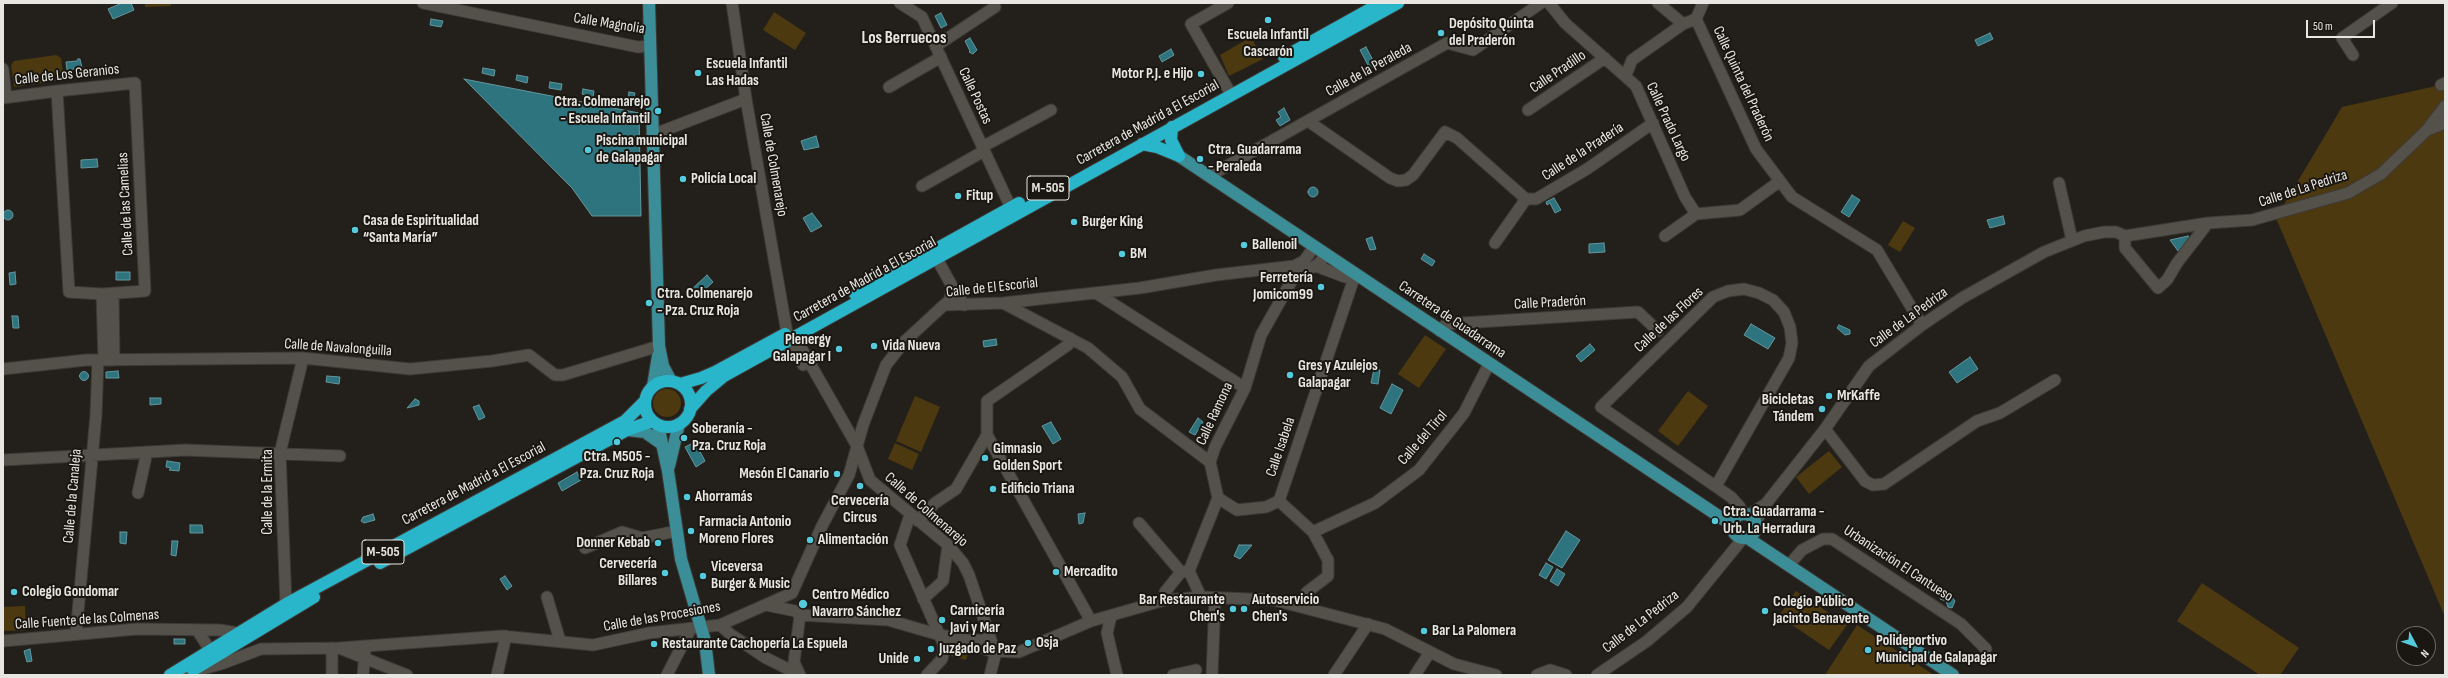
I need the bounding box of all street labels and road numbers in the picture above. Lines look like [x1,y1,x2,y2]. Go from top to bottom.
street label: Calle Magnolia [572,9,646,39]
street label: Calle Quinta del Praderón [1708,24,1778,144]
street label: Calle de la Peraleda [1323,39,1415,101]
street label: Calle Pradillo [1527,47,1589,97]
street label: Calle de Los Geranios [14,61,120,89]
street label: Calle Postas [954,65,996,127]
street label: Carretera de Madrid a El Escorial [1074,76,1222,170]
street label: Calle Prado Largo [1642,80,1694,164]
street label: Calle de Colmenarejo [755,112,791,218]
street label: Calle de la Pradería [1539,119,1627,185]
street label: Calle de las Camelias [114,152,138,256]
street label: Calle de La Pedriza [2256,166,2350,212]
road number: M-505 [1027,176,1069,200]
street label: Carretera de Madrid a El Escorial [791,233,939,327]
street label: Calle de El Escorial [945,274,1039,302]
street label: Carretera de Guadarrama [1395,277,1509,363]
street label: Calle de las Flores [1631,283,1707,357]
street label: Calle de La Pedriza [1866,284,1952,352]
street label: Calle Praderón [1514,292,1586,314]
street label: Calle de Navalonguilla [284,335,392,361]
street label: Calle Ramona [1193,380,1237,448]
street label: Calle del Tirol [1394,407,1452,469]
street label: Calle Isabela [1262,415,1300,479]
street label: Carretera de Madrid a El Escorial [399,438,549,530]
street label: Calle de la Canaleja [60,448,86,544]
street label: Calle de la Ermita [259,449,277,535]
street label: Calle de Colmenarejo [881,469,971,551]
street label: Urbanización El Cantueso [1840,522,1956,606]
road number: M-505 [362,540,404,564]
street label: Calle de La Pedriza [1599,587,1683,657]
street label: Calle de las Procesiones [602,598,722,636]
street label: Calle Fuente de las Colmenas [14,606,160,634]

